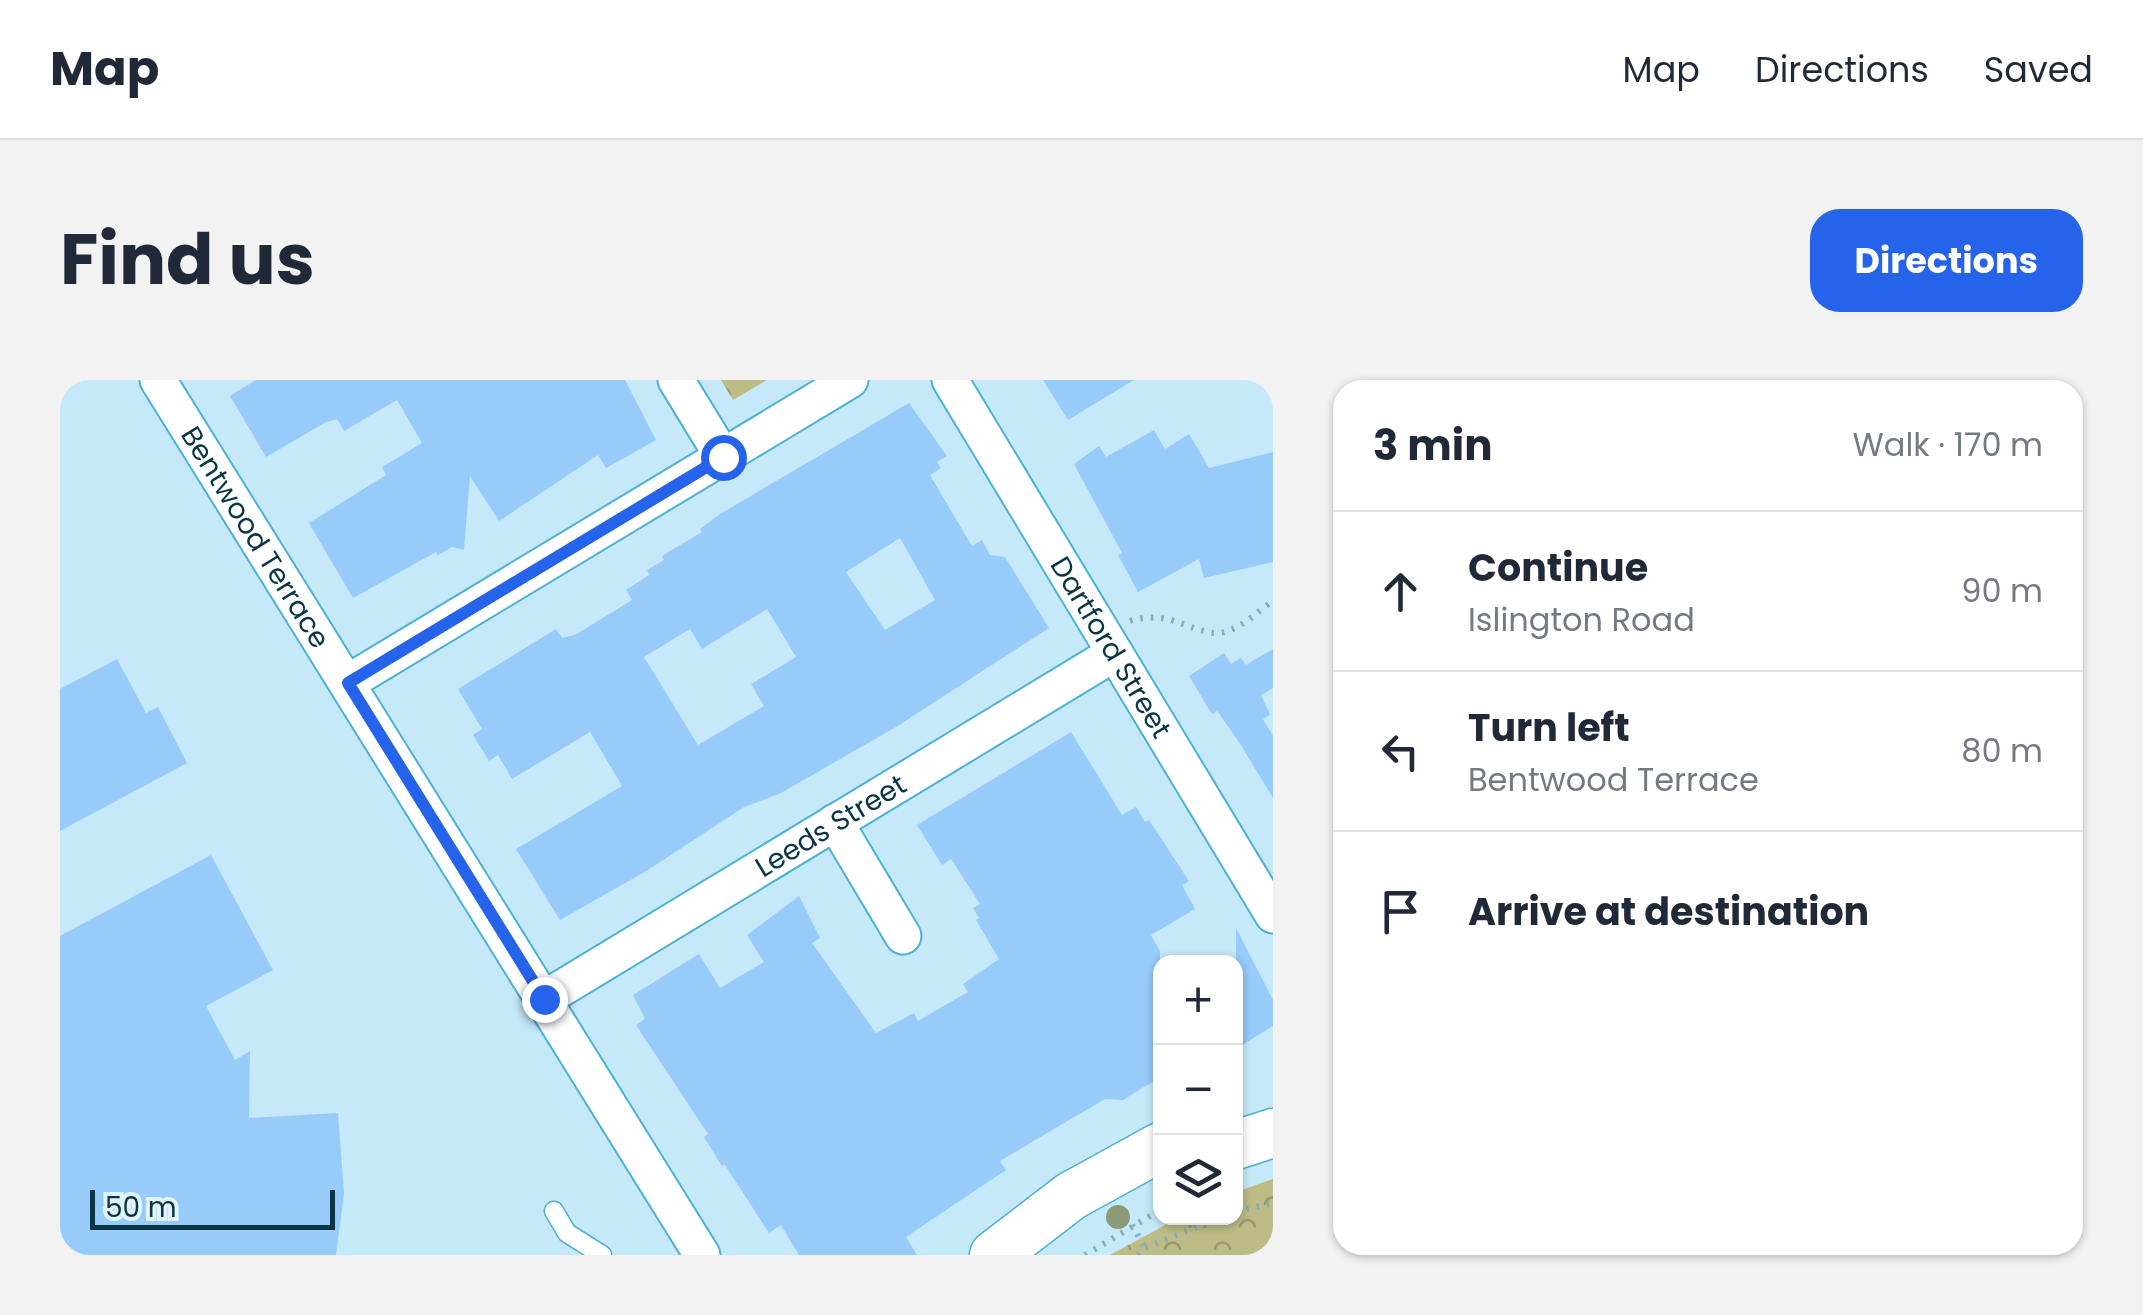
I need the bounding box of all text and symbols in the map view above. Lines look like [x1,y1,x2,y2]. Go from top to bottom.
text: Map [50,35,159,102]
text: Map [1623,45,1700,94]
text: Directions [1755,45,1929,94]
text: Saved [1984,45,2093,94]
button: Directions [1810,209,2083,312]
text: Find us [60,210,315,309]
text: 3 min [1373,416,1493,475]
street label: Bentwood Terrace [172,419,339,656]
text: Walk · 170 m [1853,422,2043,467]
route start [701,435,747,481]
text: Continue [1468,541,1648,594]
street label: Dartford Street [1041,549,1181,745]
icon: ahead [1373,564,1428,619]
text: 90 m [1961,568,2043,613]
text: Islington Road [1468,597,1695,642]
text: Turn left [1468,701,1630,754]
icon: left [1373,724,1428,779]
text: 80 m [1961,728,2043,773]
text: Bentwood Terrace [1468,757,1759,802]
street label: Leeds Street [748,765,913,886]
icon: arrive [1373,884,1428,939]
text: Arrive at destination [1468,885,1869,938]
map controls [1153,955,1243,1225]
button: + [1153,955,1243,1045]
route end [522,977,568,1023]
button: − [1153,1045,1243,1135]
button: layers [1153,1135,1243,1225]
scale bar [90,1185,335,1230]
text: 50 m [105,1188,176,1227]

